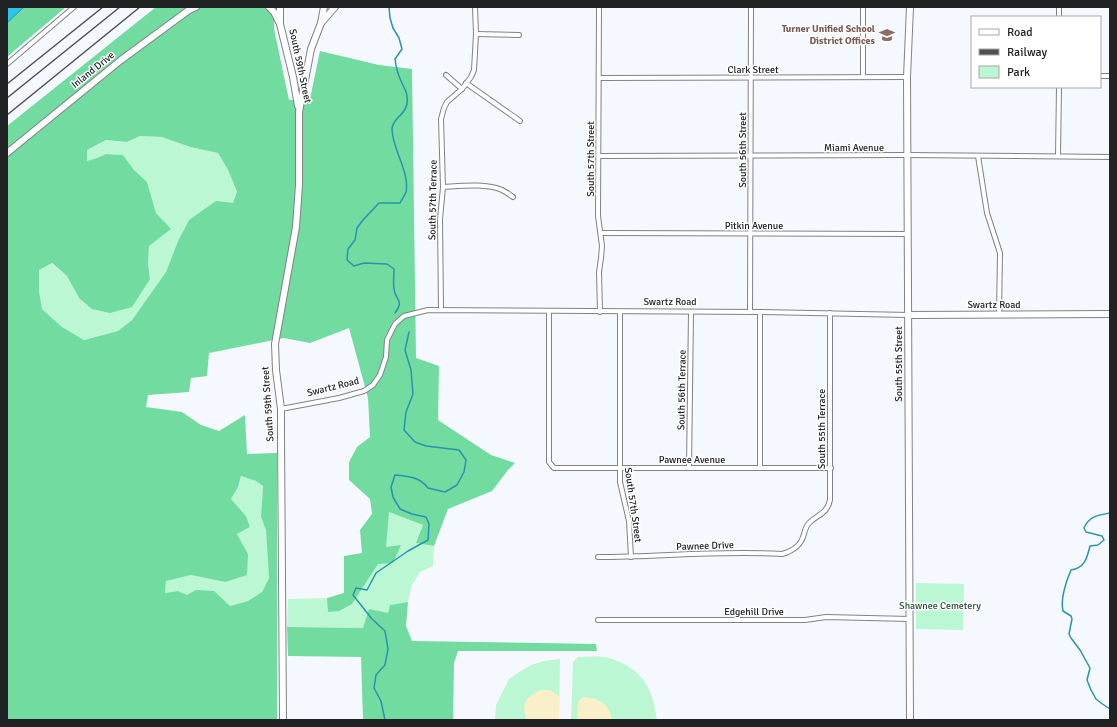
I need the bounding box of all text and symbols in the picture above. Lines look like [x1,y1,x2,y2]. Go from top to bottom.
legend [971,16,1101,88]
place label: Turner Unified School District Offices [782,23,876,47]
text: Road [1007,25,1033,40]
school or university icon: Turner Unified School District Offices [878,26,896,44]
street label: South 59th Street [286,28,314,105]
text: Railway [1007,45,1047,60]
street label: Inland Drive [69,49,117,91]
street label: Clark Street [727,64,779,76]
text: Park [1007,65,1030,80]
street label: South 56th Street [737,112,749,188]
street label: South 57th Street [585,121,597,197]
street label: Miami Avenue [824,142,884,154]
street label: South 57th Terrace [426,160,440,240]
street label: Pitkin Avenue [725,220,783,232]
street label: Swartz Road [643,296,697,308]
street label: Swartz Road [967,299,1021,311]
street label: South 55th Street [893,326,905,402]
street label: South 56th Terrace [675,350,689,430]
street label: South 59th Street [259,365,277,442]
street label: Swartz Road [306,375,360,399]
street label: South 55th Terrace [816,389,828,469]
street label: Pawnee Avenue [659,454,725,466]
street label: South 57th Street [622,467,644,544]
street label: Pawnee Drive [676,539,734,553]
park label: Shawnee Cemetery [899,600,981,612]
street label: Edgehill Drive [724,606,784,618]

